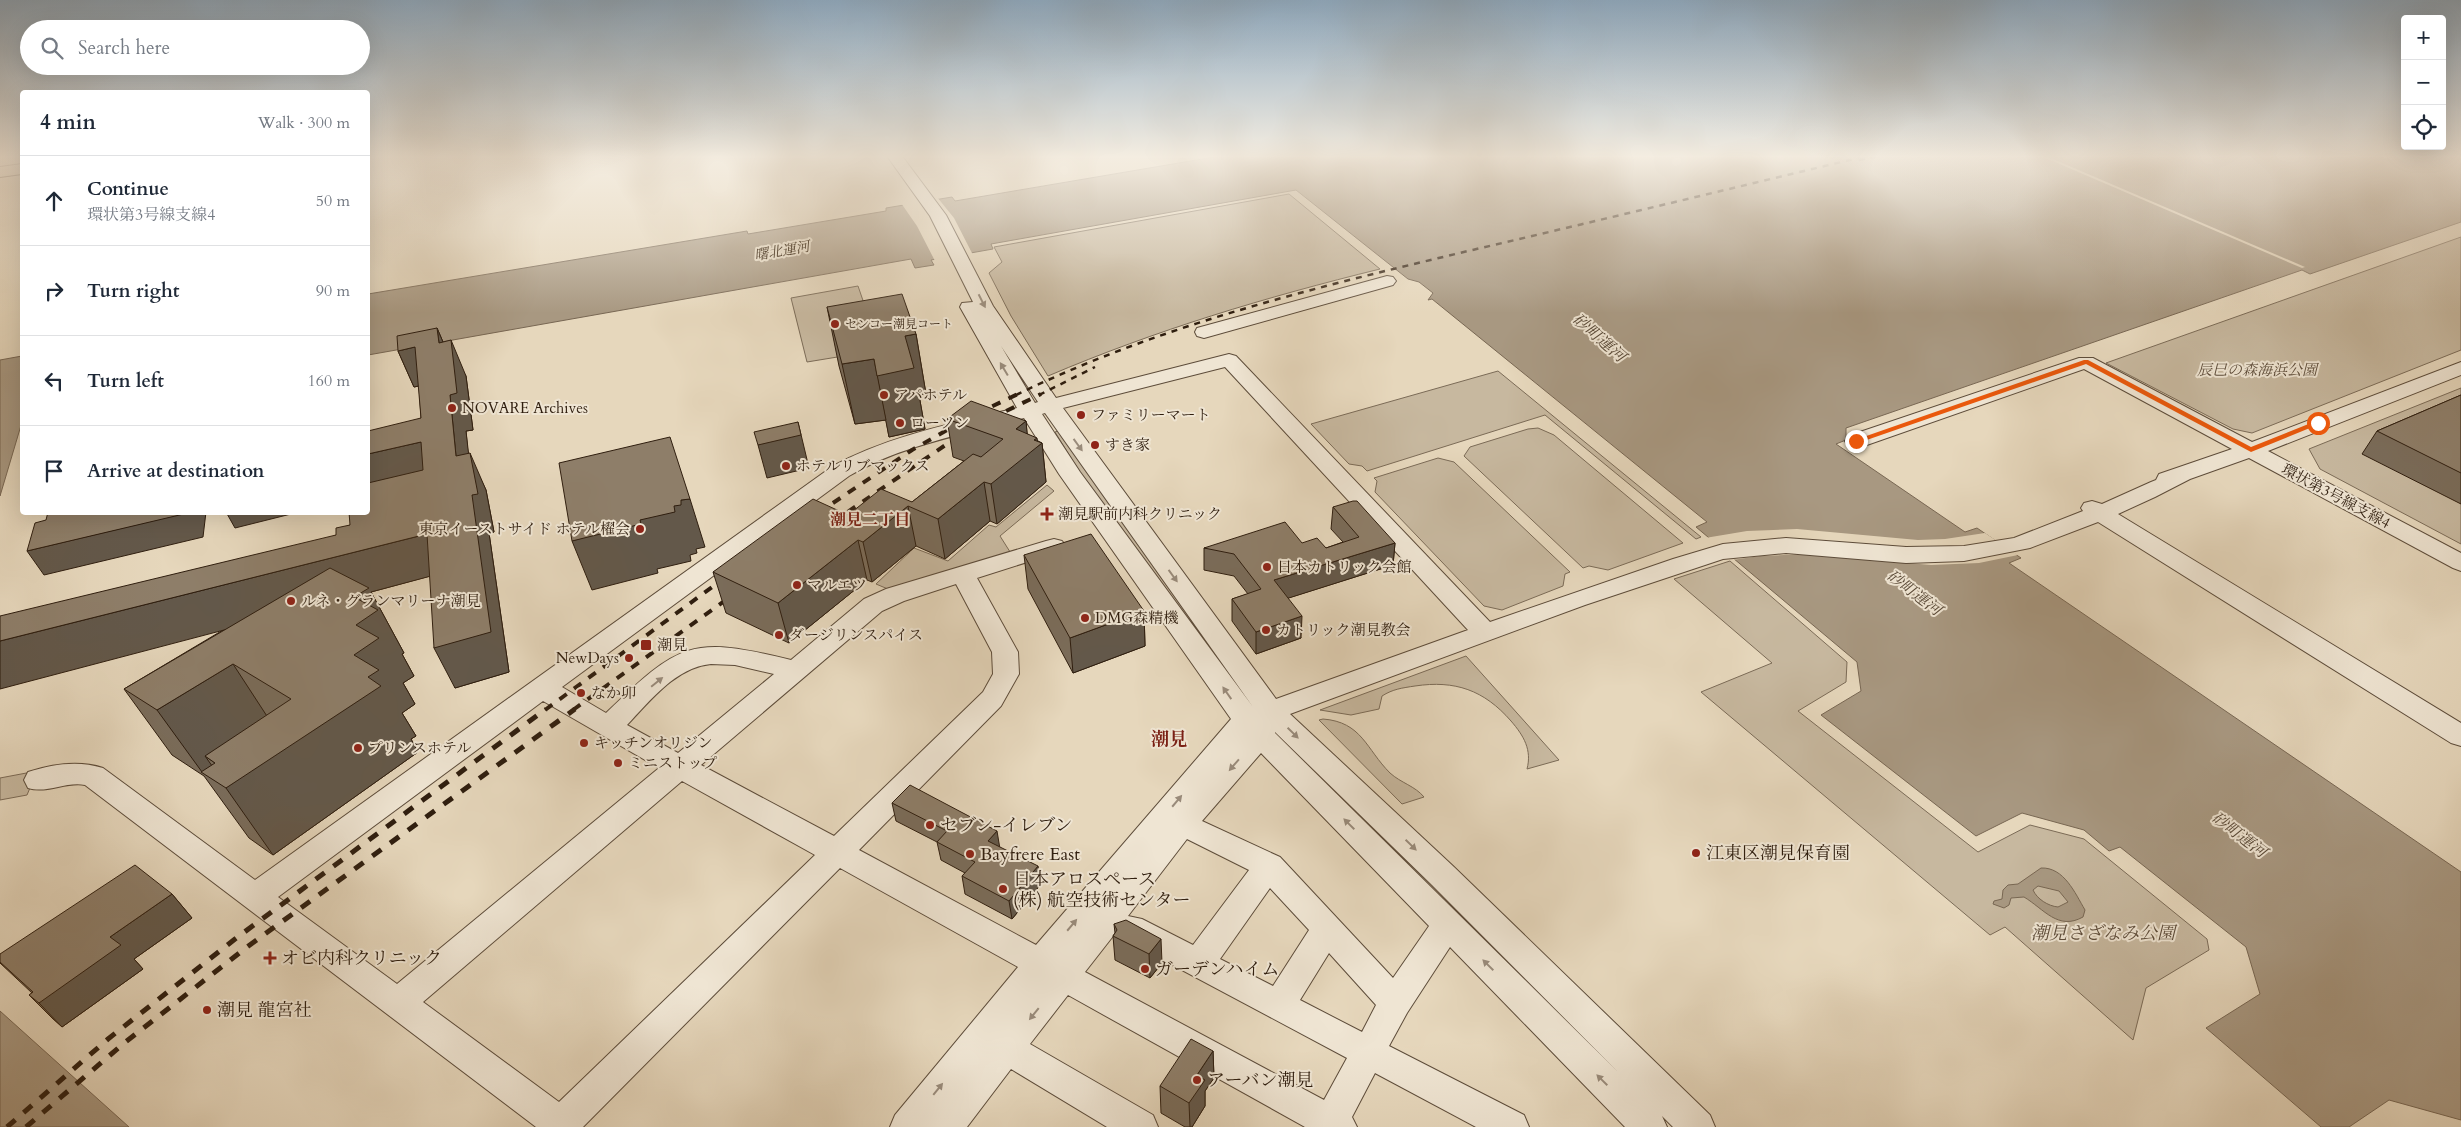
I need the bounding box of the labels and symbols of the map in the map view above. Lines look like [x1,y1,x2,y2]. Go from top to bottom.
water label: 曙北運河 [753,236,814,265]
one-way arrow [978,293,986,308]
water label: 砂町運河 [1568,309,1633,369]
place label: センコー潮見コート [845,316,953,332]
marker: センコー潮見コート [829,318,841,330]
park label: 辰巳の森海浜公園 [2197,360,2320,380]
one-way arrow [1000,362,1009,375]
place label: アパホテル [894,385,967,405]
marker: アパホテル [878,389,890,401]
place label: NOVARE Archives [462,398,588,418]
marker: NOVARE Archives [446,402,458,414]
place label: ファミリーマート [1091,405,1211,425]
marker: ファミリーマート [1075,409,1087,421]
route start [2307,412,2330,435]
place label: ローソン [910,413,969,433]
marker: ローソン [894,417,906,429]
route end [1845,430,1868,453]
place label: すき家 [1105,435,1150,455]
one-way arrow [1073,438,1083,452]
marker: すき家 [1089,439,1101,451]
place label: ホテルリブマックス [796,456,930,476]
street label: 環状第3号線支線4 [2278,459,2394,533]
marker: ホテルリブマックス [780,460,792,472]
place label: 潮見駅前内科クリニック [1058,504,1222,524]
marker: 潮見駅前内科クリニック [1040,507,1054,521]
district label: 潮見二丁目 [830,509,910,531]
place label: 東京イーストサイド ホテル櫂会 [419,519,630,539]
marker: 東京イーストサイド ホテル櫂会 [634,523,646,535]
place label: 日本カトリック会館 [1277,557,1411,577]
marker: 日本カトリック会館 [1261,561,1273,573]
water label: 砂町運河 [1882,565,1949,623]
one-way arrow [1168,569,1178,583]
place label: マルエツ [807,575,867,595]
marker: マルエツ [791,579,803,591]
place label: ルネ・グランマリーナ潮見 [301,591,481,611]
marker: ルネ・グランマリーナ潮見 [285,595,297,607]
place label: DMG森精機 [1095,608,1178,628]
marker: DMG森精機 [1079,612,1091,624]
place label: カトリック潮見教会 [1276,620,1410,640]
marker: カトリック潮見教会 [1260,624,1272,636]
place label: ダージリンスパイス [789,625,923,645]
marker: ダージリンスパイス [773,629,785,641]
place label: 潮見 [657,635,687,655]
marker: 潮見 [639,638,653,652]
place label: NewDays [556,648,619,668]
marker: NewDays [623,652,635,664]
one-way arrow [651,677,663,688]
place label: なか卯 [591,683,636,703]
one-way arrow [1222,686,1232,699]
marker: なか卯 [575,687,587,699]
district label: 潮見 [1151,727,1187,752]
one-way arrow [1287,727,1299,739]
place label: キッチンオリジン [594,733,713,753]
marker: キッチンオリジン [578,737,590,749]
place label: プリンスホテル [368,738,471,758]
marker: プリンスホテル [352,742,364,754]
place label: ミニストップ [628,753,718,773]
marker: ミニストップ [612,757,624,769]
one-way arrow [1228,759,1240,771]
one-way arrow [1171,796,1183,808]
water label: 砂町運河 [2207,807,2274,865]
place label: セブン-イレブン [940,813,1073,838]
marker: セブン-イレブン [924,819,936,831]
one-way arrow [1343,819,1355,831]
one-way arrow [1404,839,1416,851]
place label: 江東区潮見保育園 [1706,841,1850,866]
place label: Bayfrere East [980,842,1080,867]
marker: 江東区潮見保育園 [1690,847,1702,859]
marker: Bayfrere East [964,848,976,860]
place label: 日本アロスペース (株) 航空技術センター [1013,867,1191,913]
marker: 日本アロスペース (株) 航空技術センター [997,883,1009,895]
one-way arrow [1066,920,1078,932]
park label: 潮見さざなみ公園 [2031,921,2178,946]
place label: オビ内科クリニック [281,946,442,971]
marker: オビ内科クリニック [263,951,277,965]
place label: ガーデンハイム [1155,957,1279,982]
one-way arrow [1482,959,1494,971]
marker: ガーデンハイム [1139,963,1151,975]
place label: 潮見 龍宮社 [217,998,312,1023]
marker: 潮見 龍宮社 [201,1004,213,1016]
one-way arrow [1029,1007,1040,1020]
place label: アーバン潮見 [1207,1068,1314,1093]
marker: アーバン潮見 [1191,1074,1203,1086]
one-way arrow [1596,1074,1608,1086]
one-way arrow [933,1083,944,1096]

